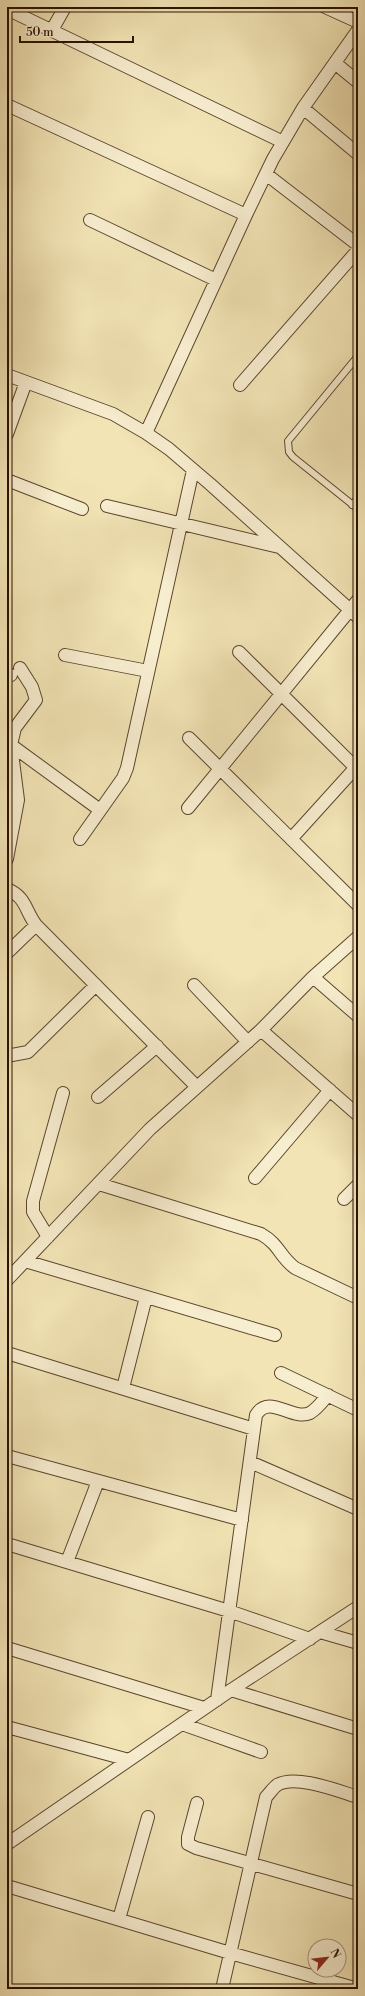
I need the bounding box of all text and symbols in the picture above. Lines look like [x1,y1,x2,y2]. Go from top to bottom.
scale bar [20,18,133,44]
text: 50 m [26,25,54,40]
north arrow [307,1938,347,1978]
text: N [327,1947,343,1961]

